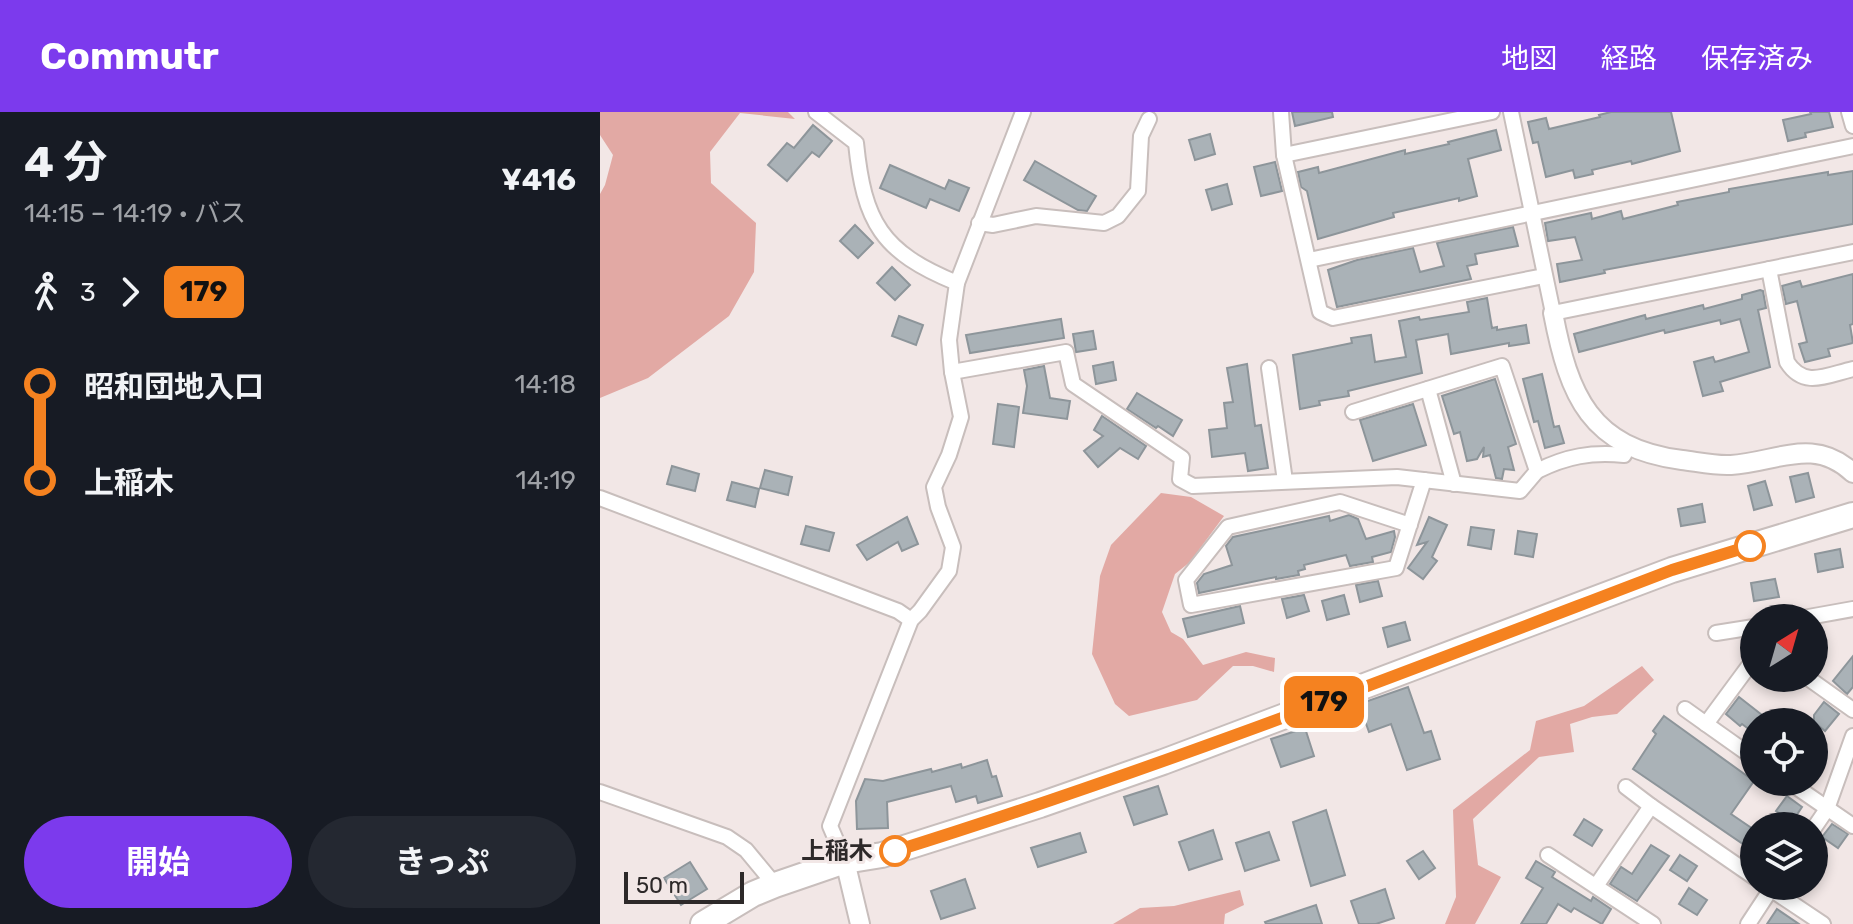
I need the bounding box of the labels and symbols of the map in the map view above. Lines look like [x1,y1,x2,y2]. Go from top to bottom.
unlabelled marker [1735,531,1765,561]
north arrow [1740,604,1828,692]
line badge: 179 [1278,676,1370,728]
marker: 上稲木 [880,836,910,866]
place label: 上稲木 [801,837,873,865]
scale bar [624,868,744,904]

